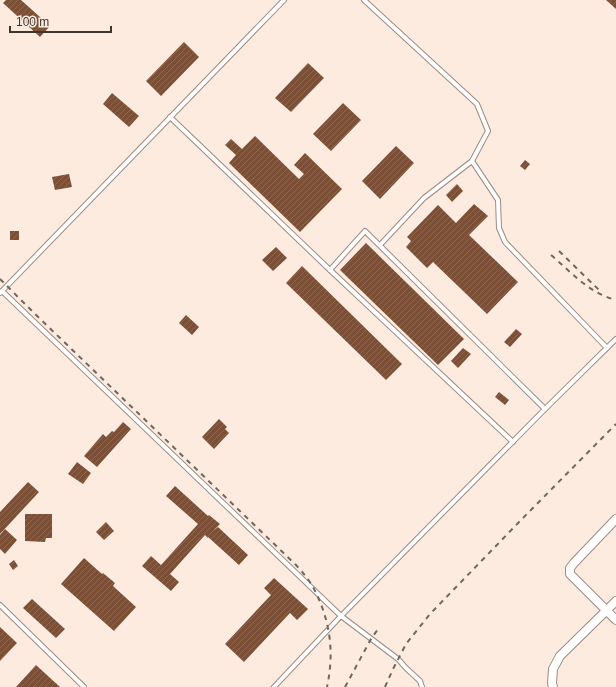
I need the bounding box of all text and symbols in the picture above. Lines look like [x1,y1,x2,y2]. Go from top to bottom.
scale bar [10,8,111,34]
text: 100 m [16,15,49,29]

